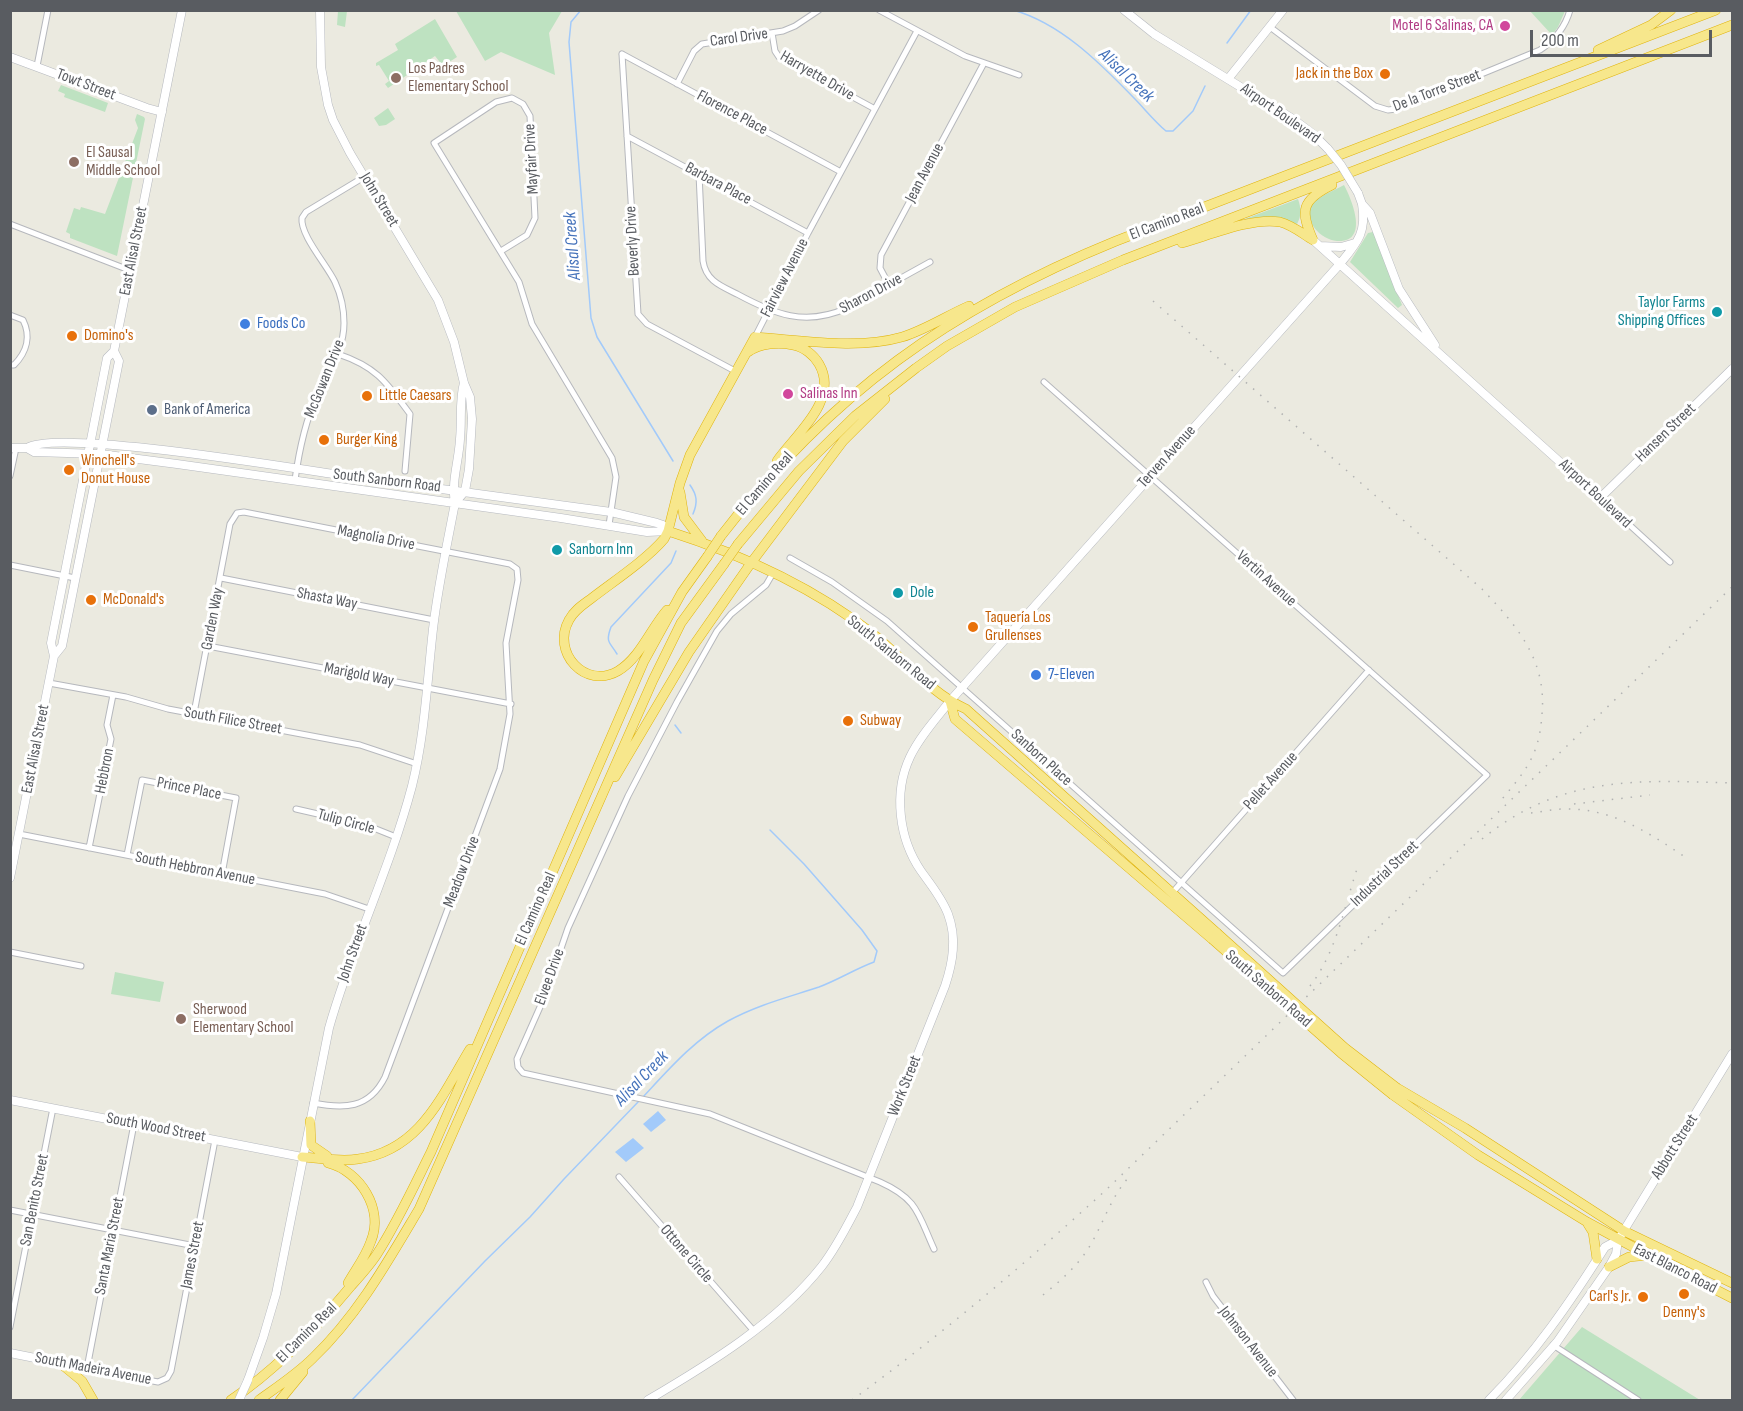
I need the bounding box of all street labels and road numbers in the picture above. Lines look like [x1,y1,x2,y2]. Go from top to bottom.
street label: Carol Drive [709,24,769,52]
street label: Harryette Drive [776,47,858,105]
street label: Towt Street [54,65,118,105]
street label: De la Torre Street [1390,66,1484,116]
street label: Airport Boulevard [1237,80,1323,148]
street label: Florence Place [693,86,771,140]
street label: Mayfair Drive [521,123,543,195]
street label: Jean Avenue [901,140,949,206]
street label: Barbara Place [682,159,754,209]
street label: John Street [355,169,403,231]
street label: El Camino Real [1127,199,1207,245]
street label: East Alisal Street [116,205,152,297]
street label: Beverly Drive [622,205,644,277]
street label: Fairview Avenue [757,235,813,321]
street label: Sharon Drive [836,270,906,318]
street label: McGowan Drive [301,337,349,421]
street label: Hansen Street [1632,400,1700,466]
street label: Terven Avenue [1134,422,1200,492]
street label: El Camino Real [732,448,798,520]
street label: Airport Boulevard [1555,455,1635,533]
street label: South Sanborn Road [332,465,442,497]
street label: Magnolia Drive [336,521,416,555]
street label: Vertin Avenue [1232,547,1300,611]
street label: Shasta Way [295,584,359,614]
street label: Garden Way [198,586,228,652]
street label: South Sanborn Road [843,611,939,695]
street label: Marigold Way [323,659,395,691]
street label: East Alisal Street [18,703,54,795]
street label: South Filice Street [183,703,283,739]
street label: Sanborn Place [1006,726,1076,790]
street label: Hebbron [91,747,119,795]
street label: Pellet Avenue [1240,748,1302,814]
street label: Prince Place [155,773,223,805]
street label: Tulip Circle [315,805,377,839]
street label: Meadow Drive [440,834,484,910]
street label: Industrial Street [1347,837,1423,911]
street label: South Hebbron Avenue [133,848,257,890]
street label: El Camino Real [511,870,561,948]
street label: John Street [334,922,372,984]
street label: Elvee Drive [531,946,569,1008]
street label: South Sanborn Road [1221,946,1315,1032]
street label: Work Street [884,1053,926,1119]
street label: South Wood Street [105,1109,207,1147]
street label: Abbott Street [1648,1111,1702,1183]
street label: San Benito Street [17,1152,53,1248]
street label: Santa Maria Street [91,1195,129,1297]
street label: James Street [177,1220,209,1290]
street label: Ottone Circle [656,1221,716,1287]
street label: East Blanco Road [1630,1240,1720,1298]
street label: El Camino Real [273,1299,341,1367]
street label: Johnson Avenue [1214,1303,1282,1381]
street label: South Madeira Avenue [33,1348,153,1390]

